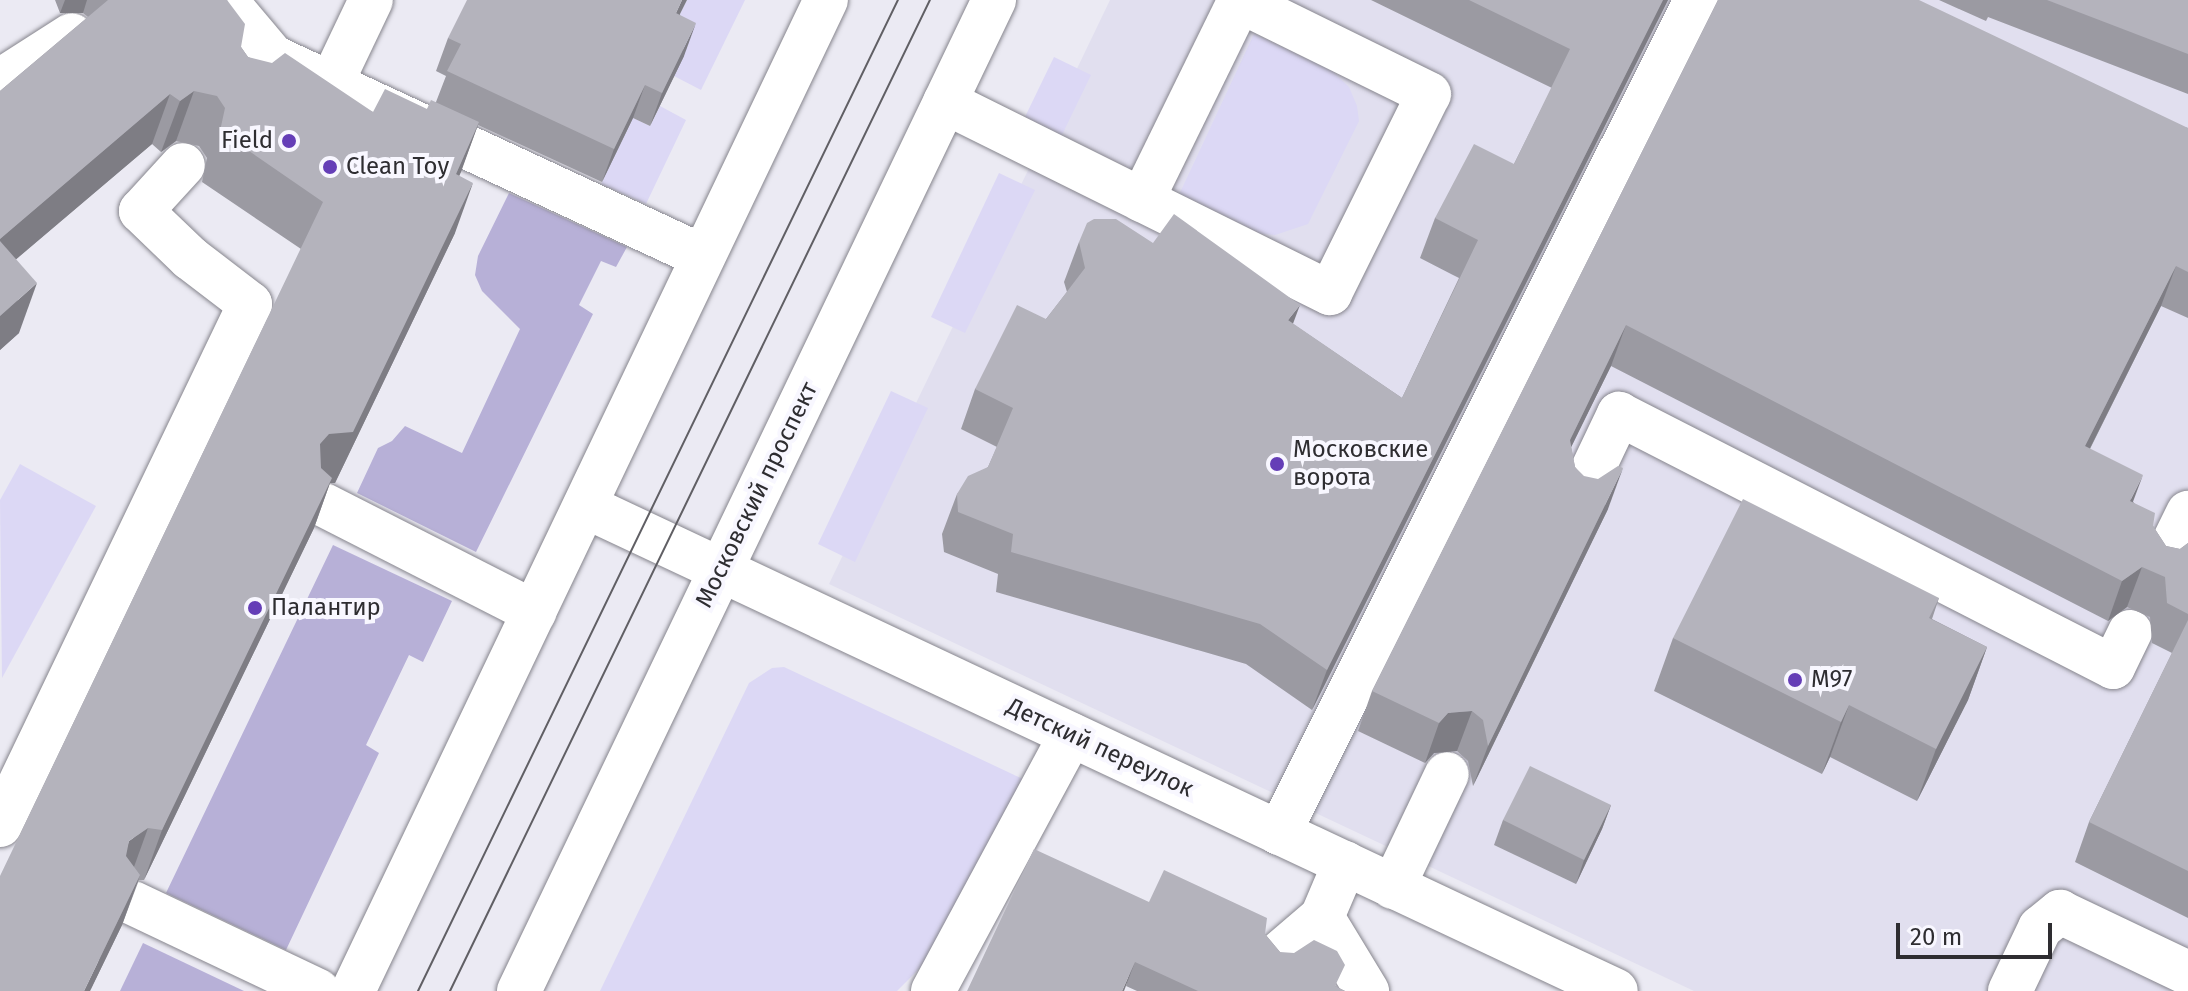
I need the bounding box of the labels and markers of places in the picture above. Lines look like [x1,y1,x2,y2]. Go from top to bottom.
place label: Field [221,127,273,155]
marker: Field [280,132,298,150]
place label: Clean Toy [346,153,449,181]
marker: Clean Toy [321,158,339,176]
place label: Московские ворота [1293,436,1428,492]
marker: Московские ворота [1268,455,1286,473]
place label: Палантир [271,594,381,622]
marker: Палантир [246,599,264,617]
place label: M97 [1811,666,1852,694]
marker: M97 [1786,671,1804,689]

